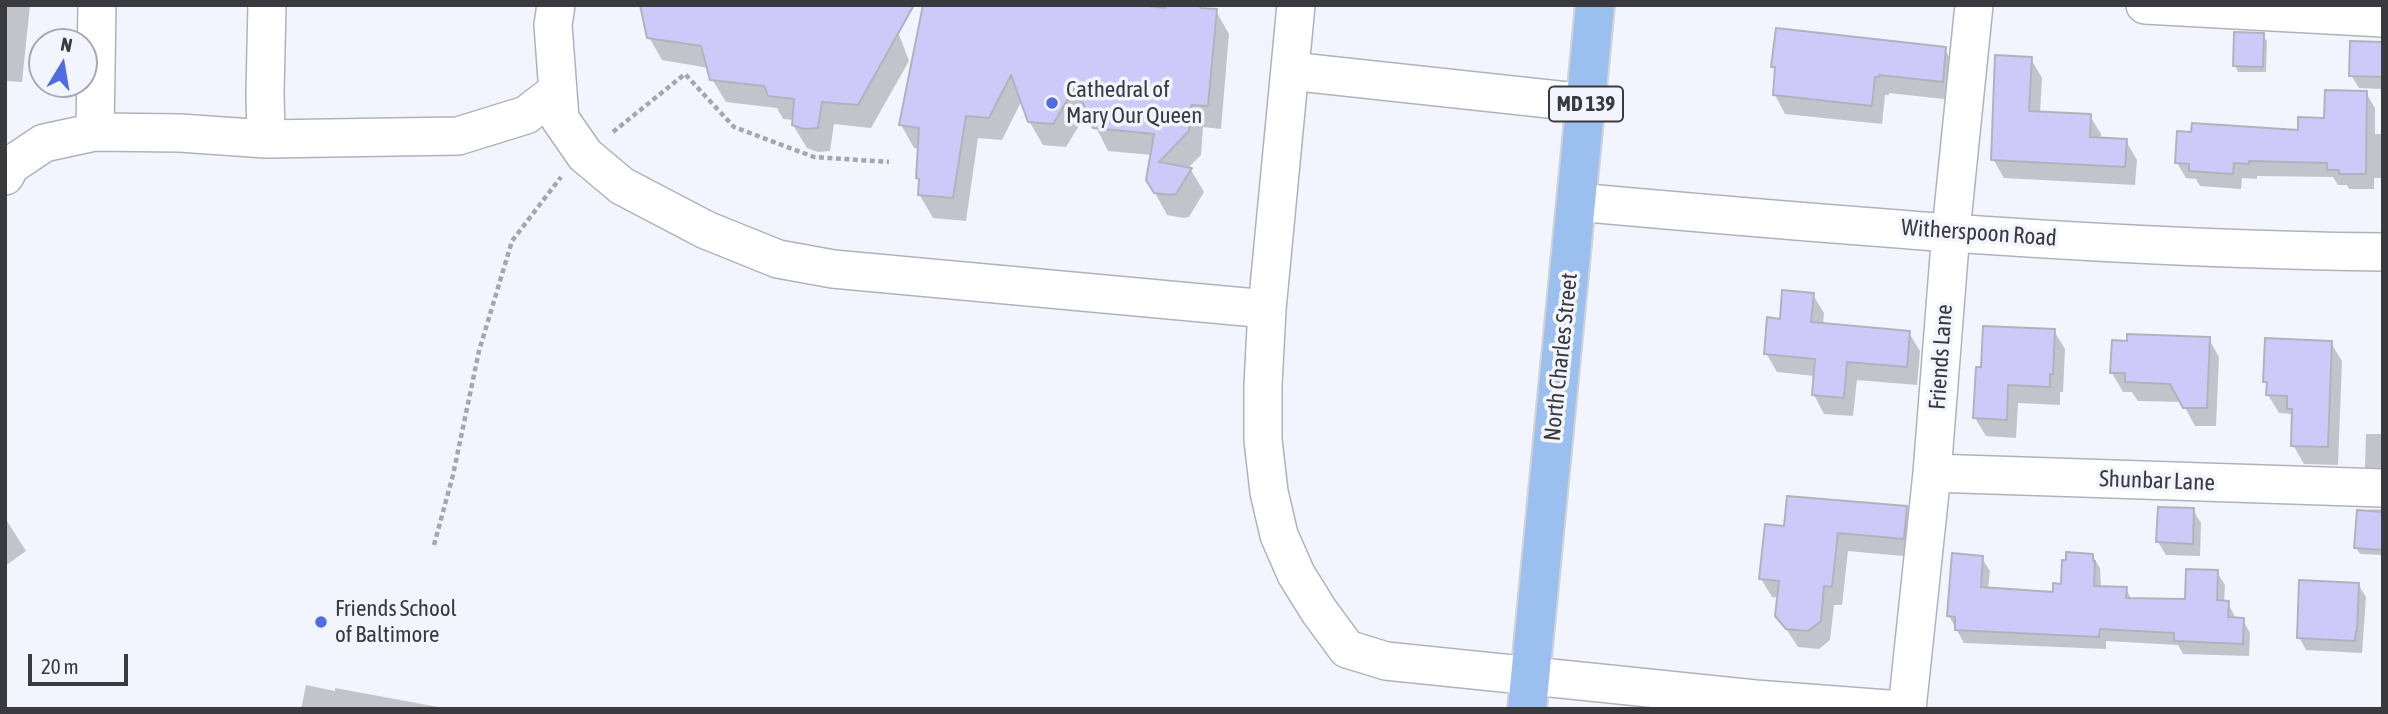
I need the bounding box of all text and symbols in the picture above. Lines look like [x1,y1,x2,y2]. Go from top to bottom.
north arrow [28,28,98,98]
text: N [59,32,74,56]
place label: Cathedral of Mary Our Queen [1066,76,1202,130]
road number: MD 139 [1549,86,1623,122]
marker: Cathedral of Mary Our Queen [1044,95,1060,111]
street label: Witherspoon Road [1900,214,2058,252]
street label: North Charles Street [1538,272,1584,442]
street label: Friends Lane [1924,303,1958,411]
street label: Shunbar Lane [2099,465,2215,497]
place label: Friends School of Baltimore [335,595,457,649]
marker: Friends School of Baltimore [313,614,329,630]
scale bar [32,640,131,684]
text: 20 m [41,654,79,678]

